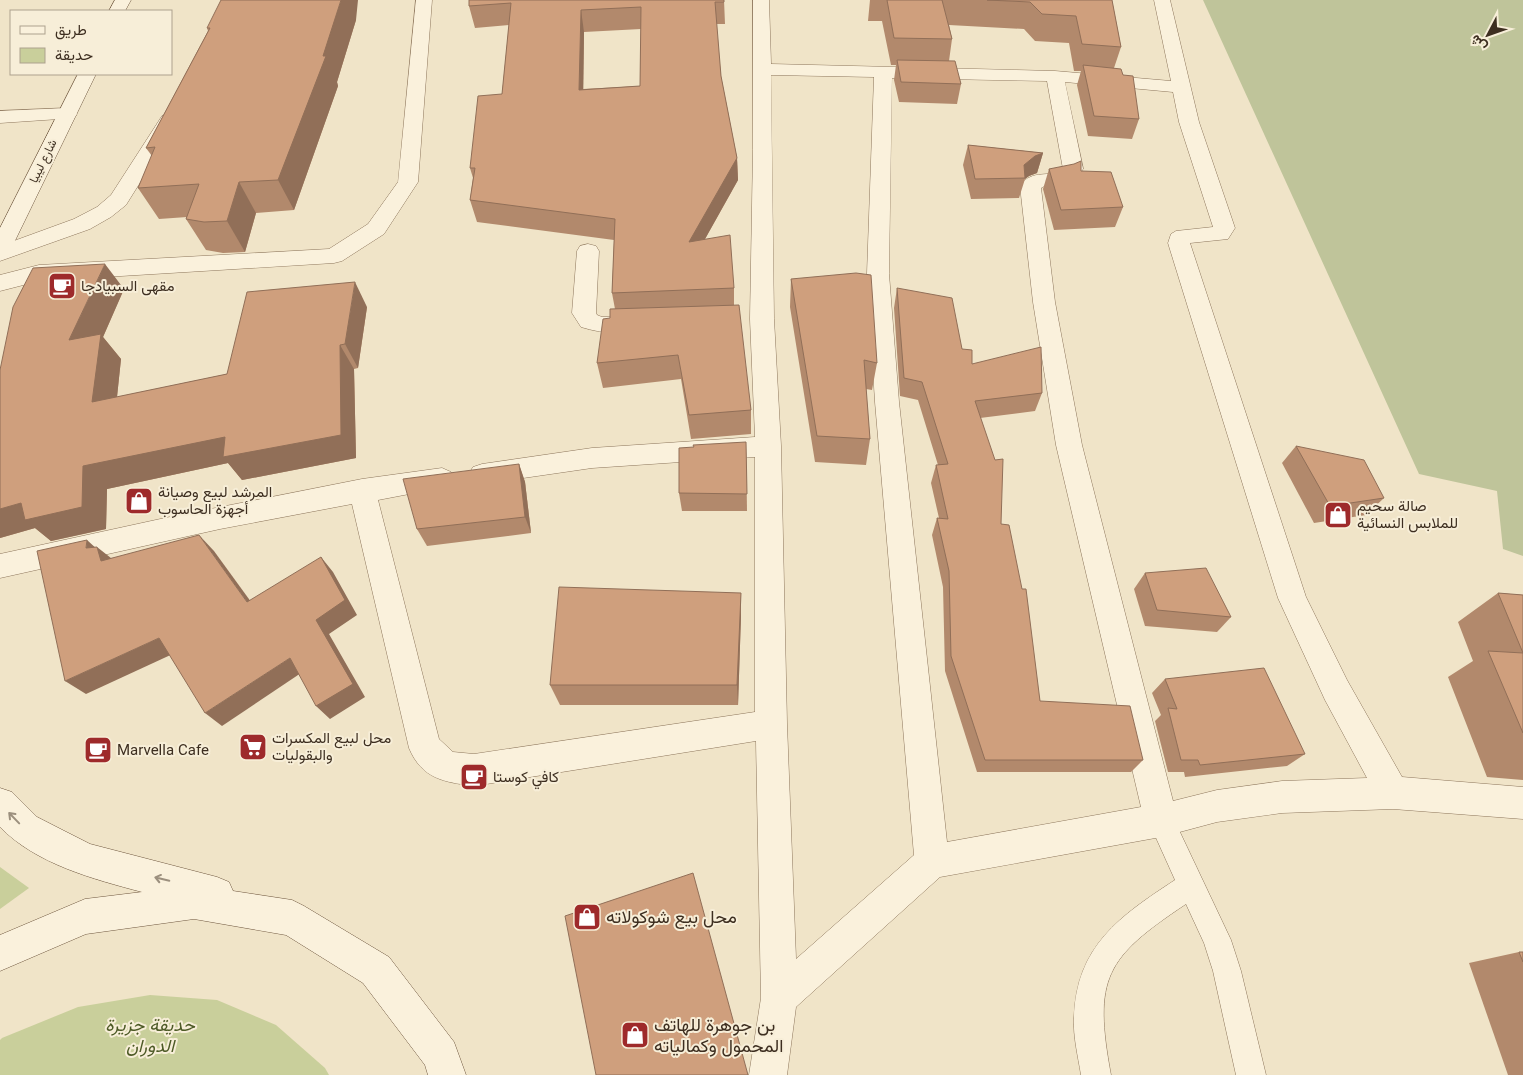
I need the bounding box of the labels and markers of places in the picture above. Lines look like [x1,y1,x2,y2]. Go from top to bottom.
cafe icon: مقهى السبيادجا [47,271,77,301]
place label: مقهى السبيادجا [81,276,174,299]
place label: المرشد لبيع وصيانة أجهزة الحاسوب [158,482,272,522]
shop icon: المرشد لبيع وصيانة أجهزة الحاسوب [124,486,154,516]
place label: صالة سحيم للملابس النسائية [1357,496,1458,536]
shop icon: صالة سحيم للملابس النسائية [1323,500,1353,530]
place label: محل لبيع المكسرات والبقوليات [272,728,391,768]
supermarket icon: محل لبيع المكسرات والبقوليات [238,732,268,762]
cafe icon: Marvella Cafe [83,735,113,765]
place label: Marvella Cafe [117,740,209,763]
cafe icon: كافي كوستا [459,762,489,792]
place label: كافي كوستا [493,767,559,790]
shop icon: محل بيع شوكولاته [572,902,602,932]
place label: محل بيع شوكولاته [606,905,737,933]
place label: بن جوهرة للهاتف المحمول وكمالياته [654,1013,783,1062]
shop icon: بن جوهرة للهاتف المحمول وكمالياته [620,1020,650,1050]

